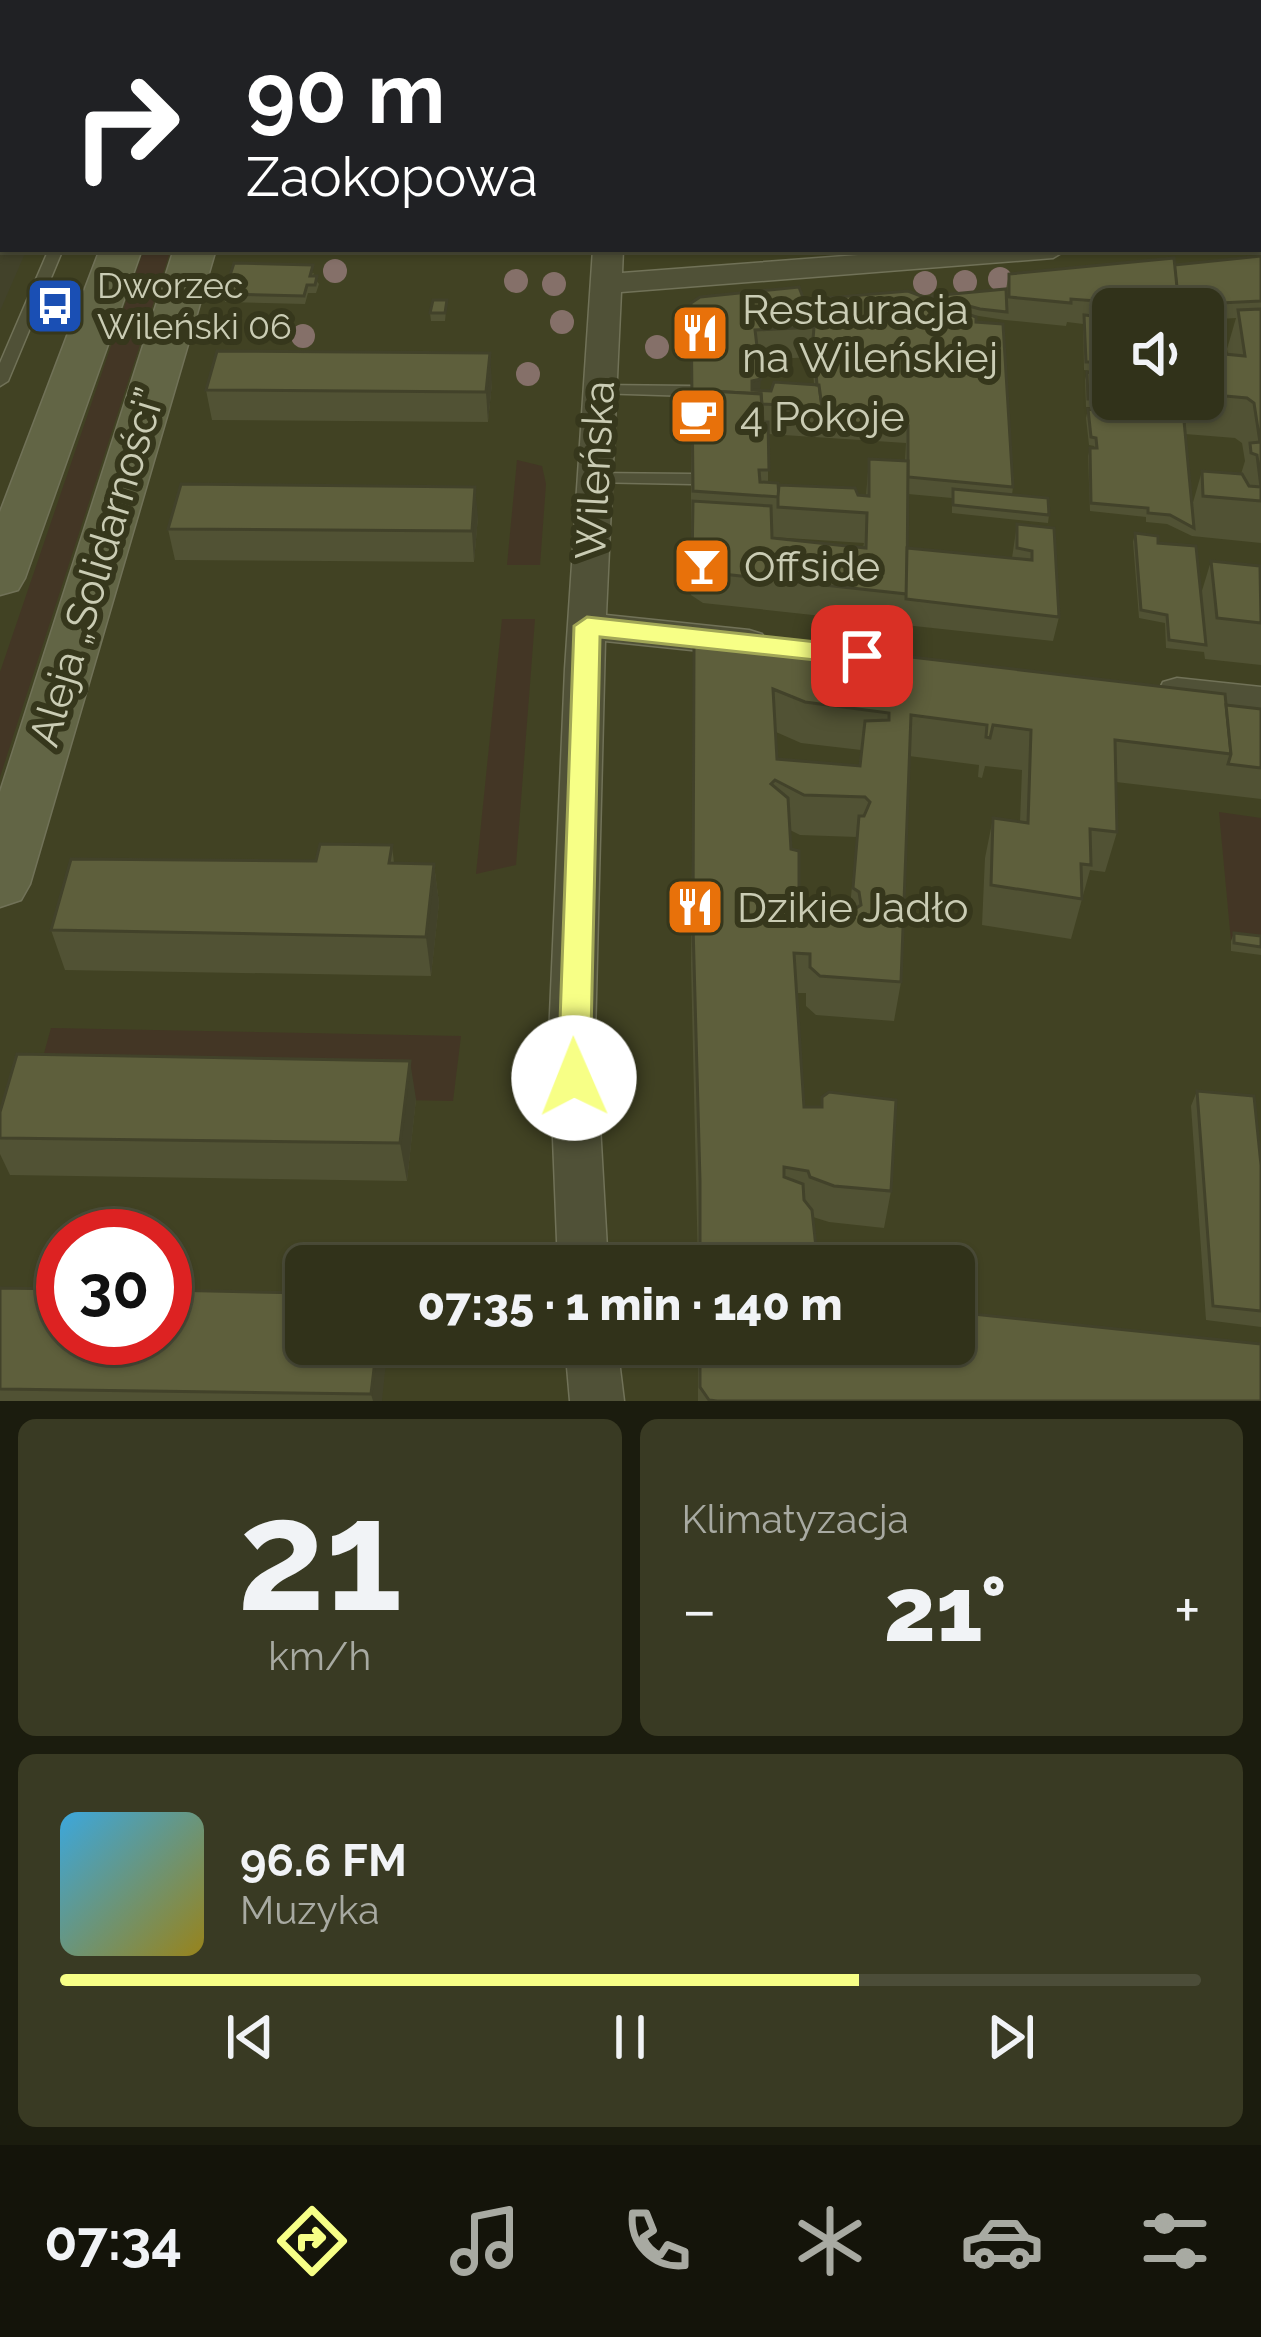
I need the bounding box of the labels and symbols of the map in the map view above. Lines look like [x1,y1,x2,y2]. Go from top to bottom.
place label: Dworzec Wileński 06 [97,264,292,347]
bus stop icon: Dworzec Wileński 06 [24,275,86,337]
place label: Restauracja na Wileńskiej [742,285,998,382]
restaurant icon: Restauracja na Wileńskiej [669,302,731,364]
street label: Wileńska [566,379,624,561]
street label: Aleja „Solidarności” [19,382,175,752]
cafe icon: 4 Pokoje [667,385,729,447]
place label: 4 Pokoje [740,392,905,441]
bar icon: Offside [671,535,733,597]
place label: Offside [744,542,880,591]
pin [811,605,913,707]
restaurant icon: Dzikie Jadło [664,876,726,938]
place label: Dzikie Jadło [737,883,969,932]
position arrow [511,1015,637,1141]
speed limit sign: 30 [36,1209,192,1365]

